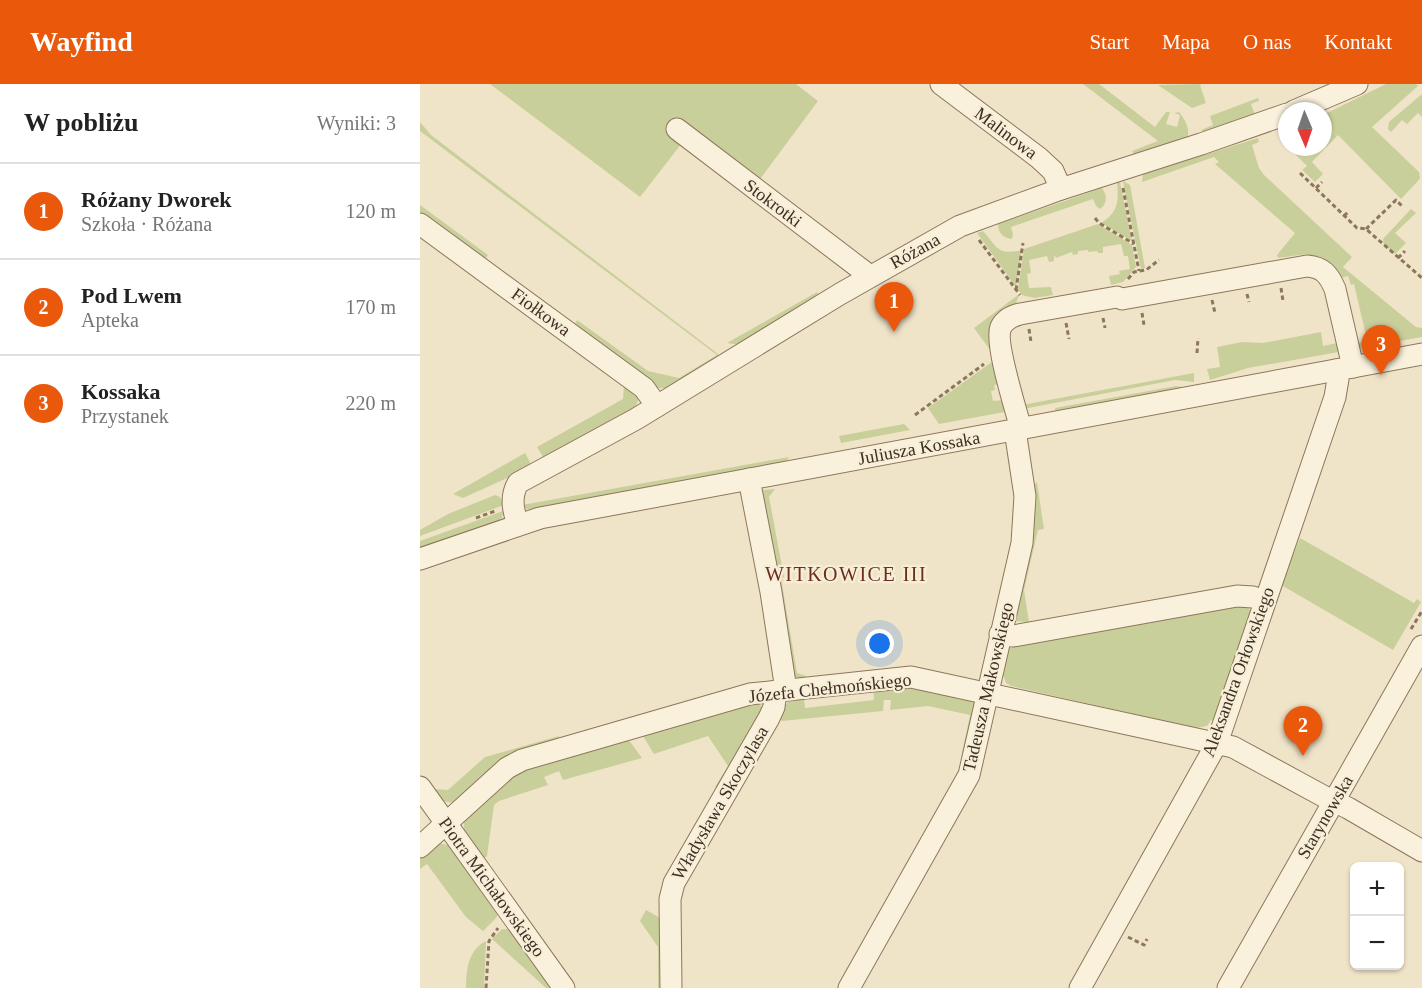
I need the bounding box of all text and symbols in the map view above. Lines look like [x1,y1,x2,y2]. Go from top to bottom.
text: Wayfind [30,26,133,57]
text: Start [1089,30,1129,54]
text: Mapa [1162,30,1210,54]
text: O nas [1243,30,1291,54]
text: Kontakt [1324,30,1392,54]
north arrow [1278,102,1332,156]
street label: Malinowa [971,103,1041,163]
text: W pobliżu [24,108,138,137]
text: Wyniki: 3 [317,112,396,134]
street label: Stokrotki [740,175,806,231]
text: Różany Dworek [81,187,232,212]
text: 1 [39,200,49,222]
text: 120 m [345,200,396,222]
text: Szkoła · Różana [81,213,212,235]
street label: Różana [887,229,943,273]
pin: 1 [874,282,914,332]
text: Pod Lwem [81,283,182,308]
street label: Fiołkowa [508,284,574,340]
text: 2 [39,296,49,318]
text: 170 m [345,296,396,318]
text: Apteka [81,309,139,331]
pin: 3 [1362,326,1400,375]
text: Kossaka [81,379,160,404]
text: 3 [39,392,49,414]
text: 220 m [345,392,396,414]
text: Przystanek [81,405,169,427]
street label: Juliusza Kossaka [856,427,982,469]
district label: WITKOWICE III [765,563,927,585]
street label: Aleksandra Orłowskiego [1198,584,1278,760]
street label: Tadeusza Makowskiego [959,600,1017,774]
your location [865,629,894,658]
street label: Józefa Chełmońskiego [748,670,912,706]
pin: 2 [1284,706,1322,756]
street label: Władysława Skoczylasa [668,722,772,884]
street label: Starynowska [1293,772,1357,862]
street label: Piotra Michałowskiego [435,813,549,961]
map controls [1350,862,1404,970]
button: + [1350,862,1404,916]
button: − [1350,916,1404,970]

